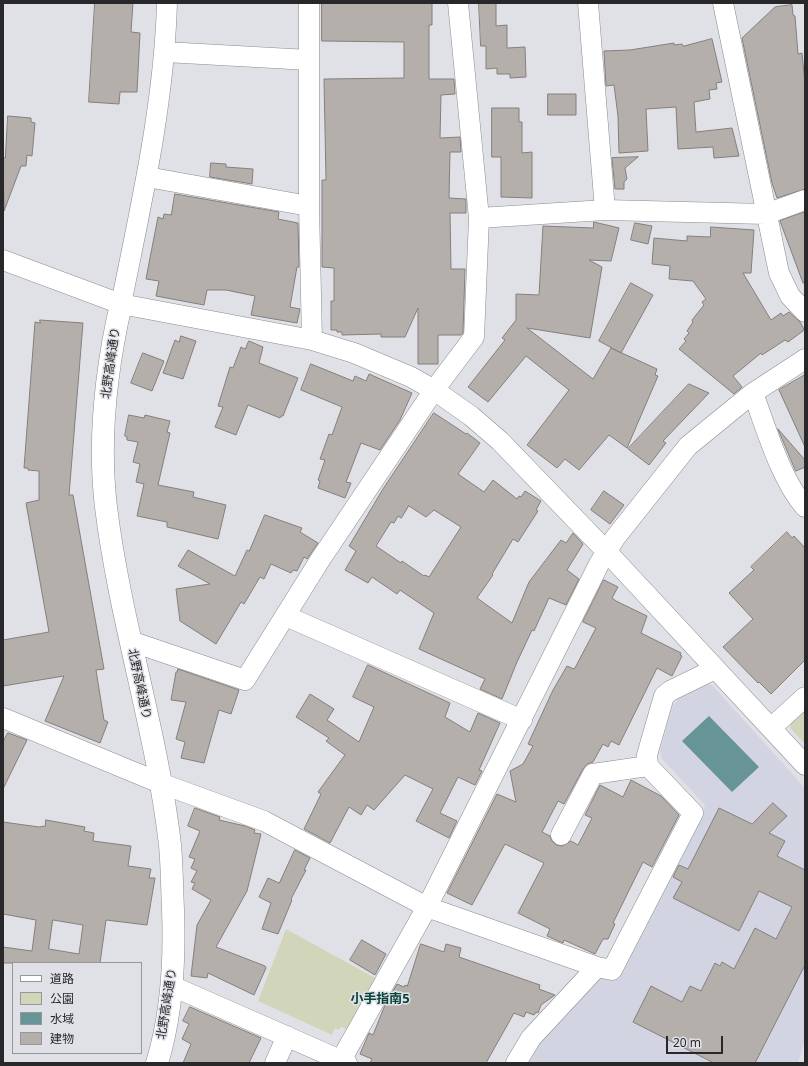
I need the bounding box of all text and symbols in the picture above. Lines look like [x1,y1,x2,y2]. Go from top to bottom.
street label: 北野高峰通り [99,326,123,400]
street label: 北野高峰通り [124,647,154,721]
legend [12,962,142,1054]
street label: 北野高峰通り [154,967,180,1041]
text: 道路 [50,970,74,987]
text: 公園 [50,990,74,1007]
district label: 小手指南5 [350,991,410,1007]
text: 水域 [50,1010,74,1027]
scale bar [668,1028,725,1054]
text: 建物 [50,1030,74,1047]
text: 20 m [673,1034,701,1051]

